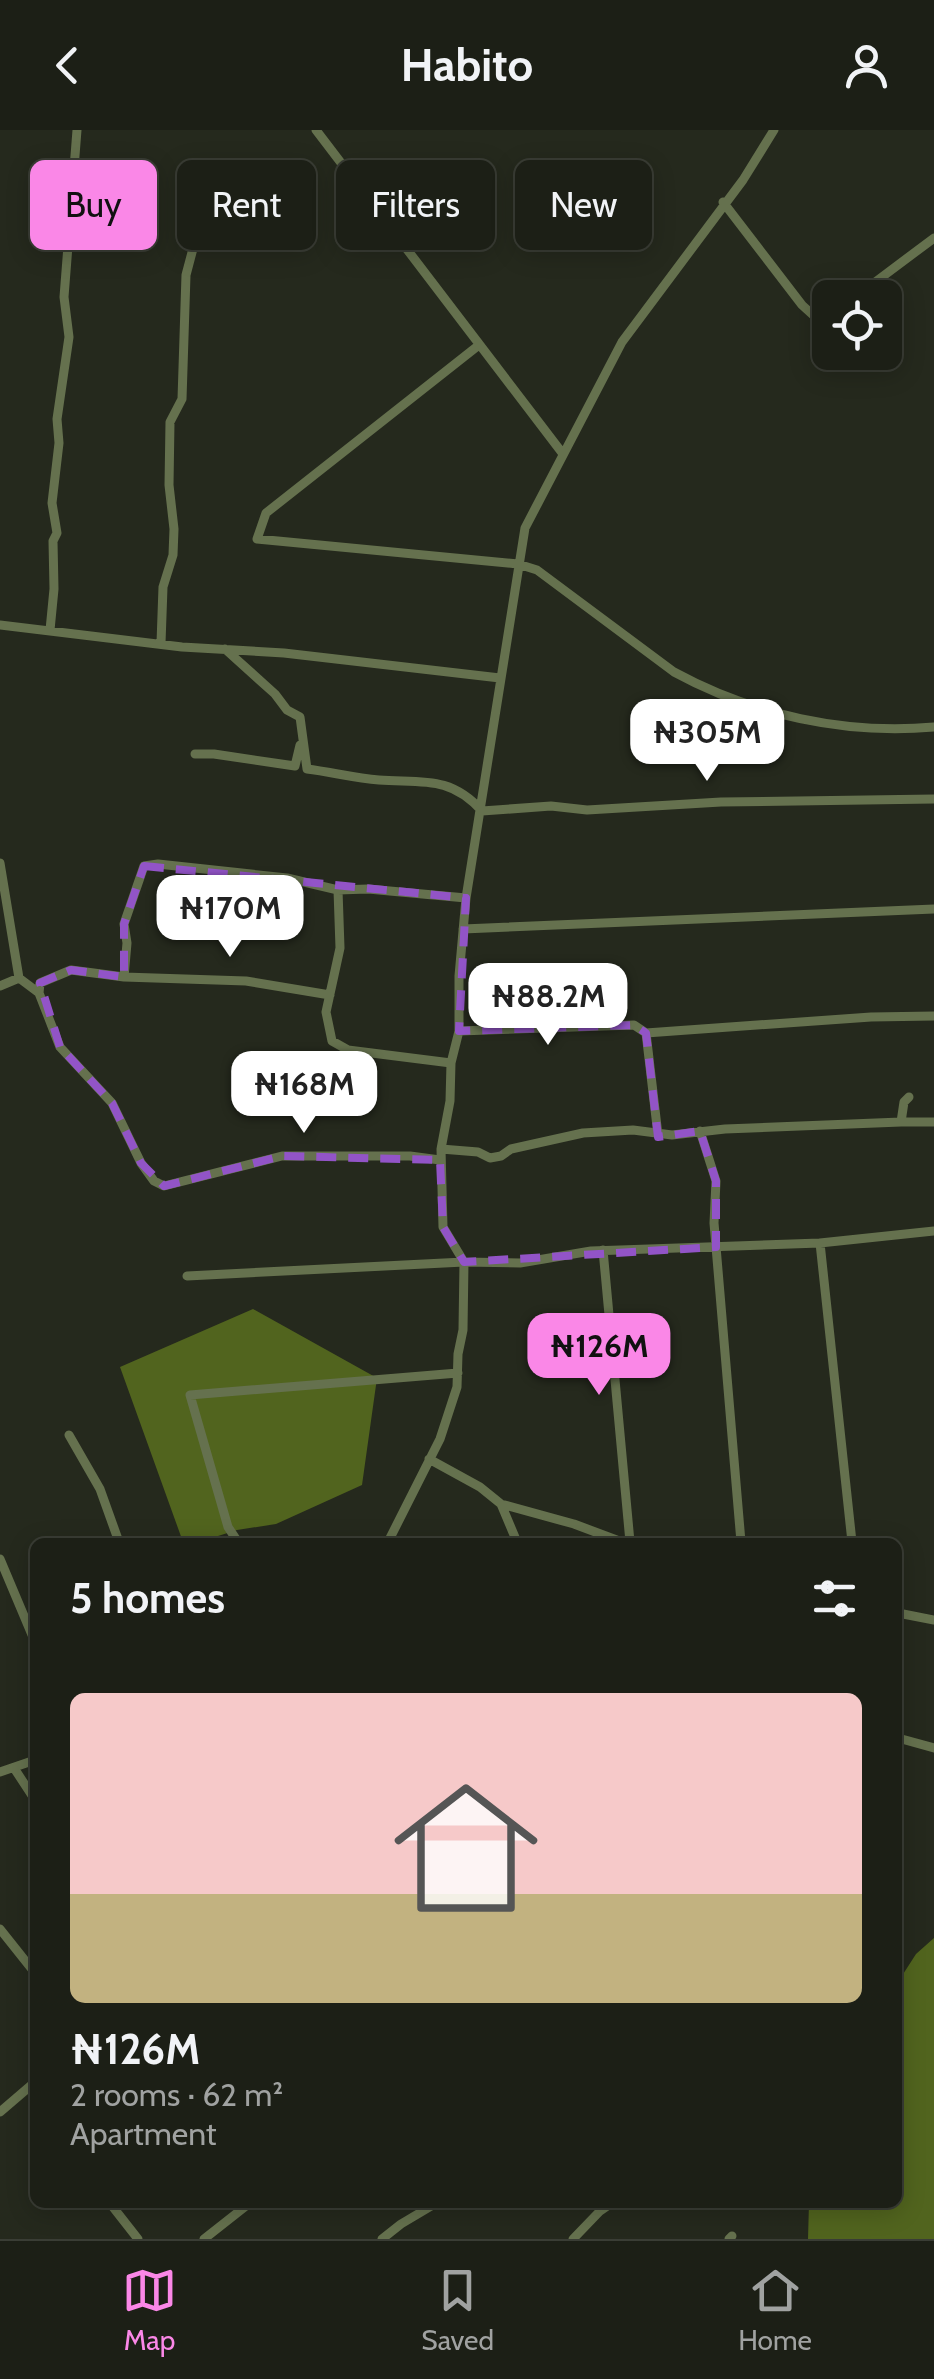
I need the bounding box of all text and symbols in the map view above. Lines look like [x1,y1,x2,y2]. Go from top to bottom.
icon: back [40,38,95,93]
text: Habito [401,38,533,92]
icon: person [839,38,894,93]
chip: Buy [30,160,157,250]
chip: Rent [177,160,316,250]
chip: Filters [336,160,495,250]
chip: New [515,160,652,250]
map controls [812,280,902,370]
button: locate [812,280,902,370]
pin: ₦305M [637,699,777,784]
text: ₦305M [652,712,762,751]
pin: ₦170M [160,875,300,960]
text: ₦170M [179,888,281,927]
pin: ₦88.2M [467,963,629,1048]
text: ₦88.2M [490,976,606,1015]
pin: ₦168M [234,1051,374,1136]
text: ₦168M [253,1064,355,1103]
pin: ₦126M [529,1313,669,1398]
text: ₦126M [549,1326,649,1365]
icon: filters [807,1571,862,1626]
text: 5 homes [70,1572,225,1624]
icon: home [376,1758,556,1938]
text: ₦126M [70,2023,200,2075]
text: 2 rooms · 62 m² [70,2075,283,2114]
text: Apartment [70,2114,217,2153]
tab: Map [122,2263,177,2357]
tab: Saved [421,2263,494,2357]
tab: Home [738,2263,812,2357]

